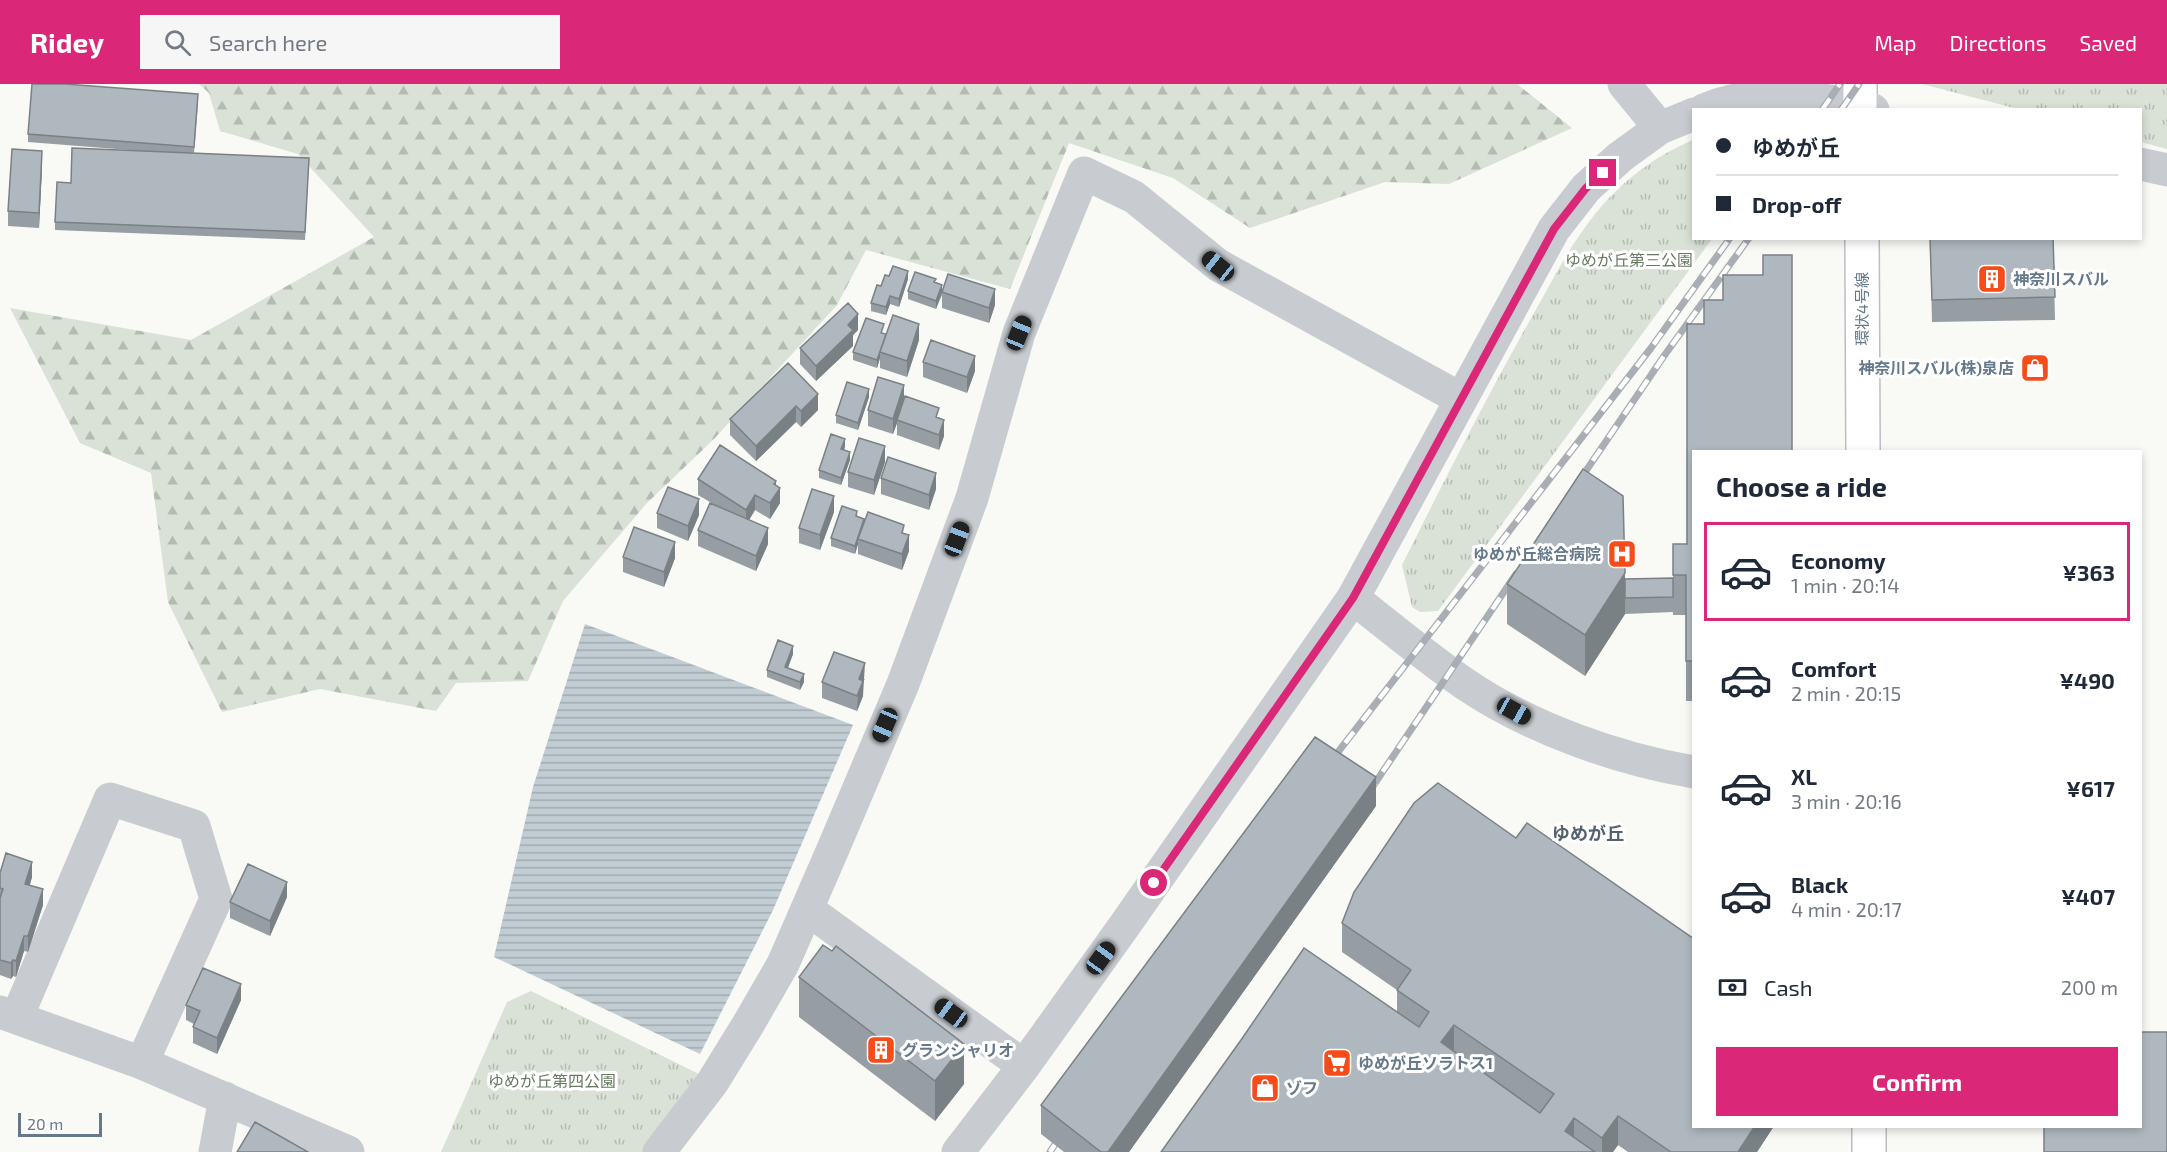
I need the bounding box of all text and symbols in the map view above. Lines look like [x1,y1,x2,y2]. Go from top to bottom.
search box [140,15,560,69]
text: Ridey [30,25,104,59]
icon: search [161,26,194,59]
text: Search here [209,29,327,55]
text: Map [1874,30,1917,55]
text: Directions [1950,30,2046,55]
text: Saved [2079,30,2137,55]
text: ゆめが丘 [1752,134,1840,160]
route end [1589,159,1616,186]
text: Drop-off [1752,191,1841,217]
car [1198,248,1238,284]
park label: ゆめが丘第三公園 [1565,250,1693,269]
building icon: 神奈川スバル [1976,263,2008,295]
place label: 神奈川スバル [2013,269,2109,288]
street label: 環状4号線 [1852,272,1871,346]
car [1004,313,1034,353]
shop icon: 神奈川スバル(株)泉店 [2019,352,2051,384]
place label: 神奈川スバル(株)泉店 [1858,358,2014,377]
text: Choose a ride [1716,470,1887,502]
car [942,519,972,559]
hospital icon: ゆめが丘総合病院 [1606,538,1638,570]
place label: ゆめが丘総合病院 [1473,544,1601,563]
icon: car [1719,545,1773,599]
text: Economy [1791,547,1886,573]
text: ¥363 [2062,559,2115,585]
text: 1 min · 20:14 [1791,573,1899,597]
icon: car [1719,653,1773,707]
text: Comfort [1791,655,1876,681]
text: ¥490 [2060,667,2115,693]
text: 2 min · 20:15 [1791,681,1901,705]
car [1494,694,1534,728]
car [870,705,900,745]
icon: car [1719,761,1773,815]
text: XL [1791,763,1817,789]
text: ¥617 [2066,775,2115,801]
text: 3 min · 20:16 [1791,789,1902,813]
district label: ゆめが丘 [1552,822,1624,844]
route start [1140,869,1167,896]
icon: car [1719,869,1773,923]
text: Black [1791,871,1848,897]
text: ¥407 [2061,883,2115,909]
text: 4 min · 20:17 [1791,897,1902,921]
car [1083,938,1119,978]
icon: cash [1716,971,1749,1004]
text: Cash [1764,974,1813,1000]
text: 200 m [2061,975,2118,999]
car [931,995,971,1031]
building icon: グランシャリオ [865,1034,897,1066]
place label: グランシャリオ [902,1040,1014,1059]
supermarket icon: ゆめが丘ソラトス1 [1321,1047,1353,1079]
button: Confirm [1716,1047,2118,1116]
place label: ゆめが丘ソラトス1 [1358,1053,1493,1072]
park label: ゆめが丘第四公園 [488,1071,616,1090]
shop icon: ゾフ [1249,1072,1281,1104]
place label: ゾフ [1286,1078,1318,1097]
scale bar [18,1110,102,1138]
text: 20 m [27,1114,63,1133]

